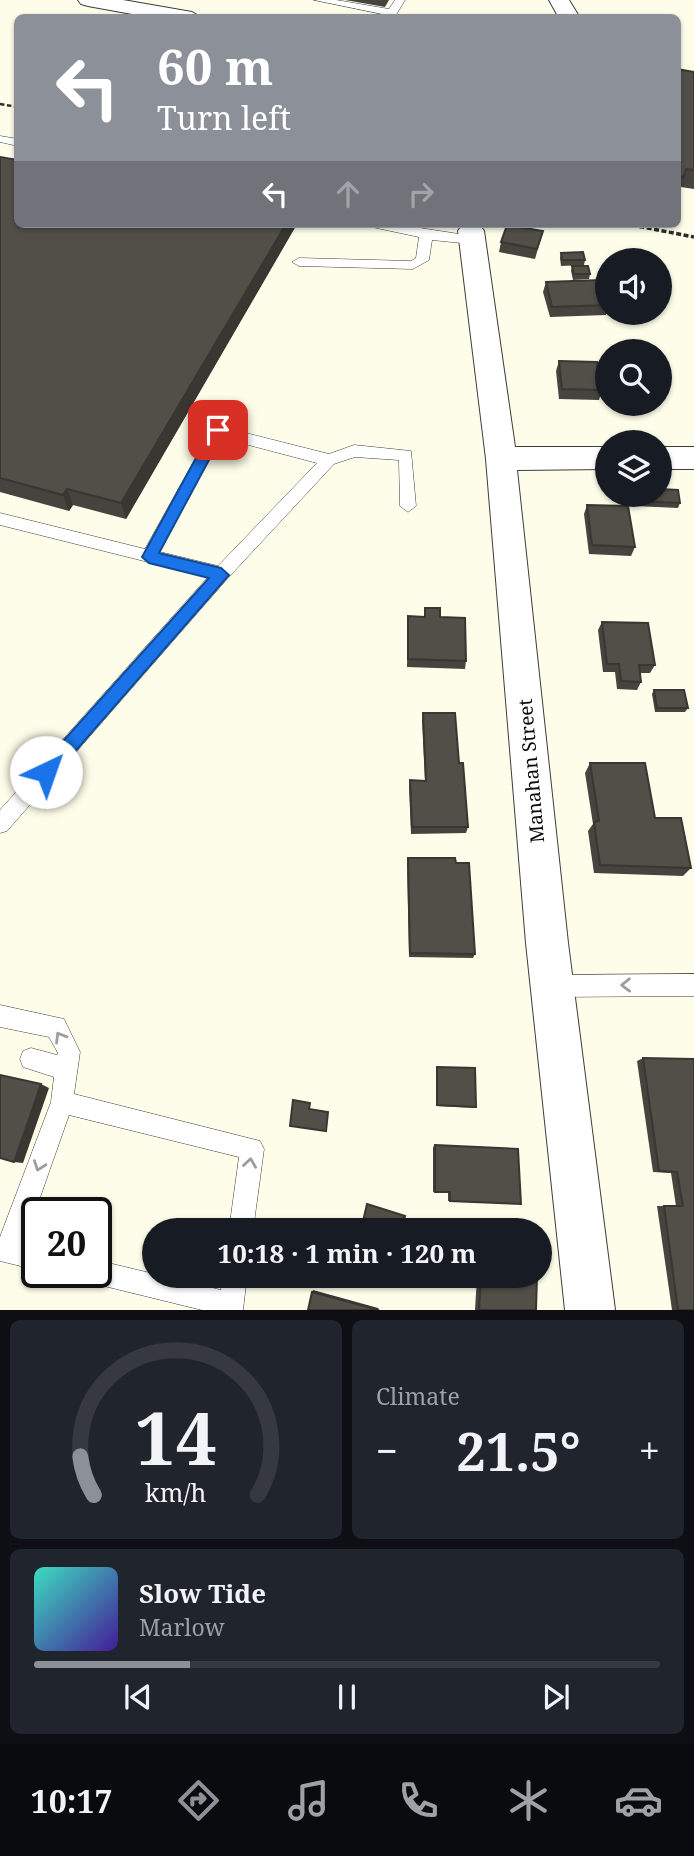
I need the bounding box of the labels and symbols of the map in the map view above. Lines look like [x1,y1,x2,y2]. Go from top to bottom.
pin [188,400,248,460]
street label: Manahan Street [512,698,550,844]
position arrow [9,735,83,809]
one-way arrow [620,977,631,993]
one-way arrow [56,1032,69,1045]
one-way arrow [243,1157,258,1168]
one-way arrow [33,1160,47,1172]
speed limit sign: 20 [21,1197,112,1288]

